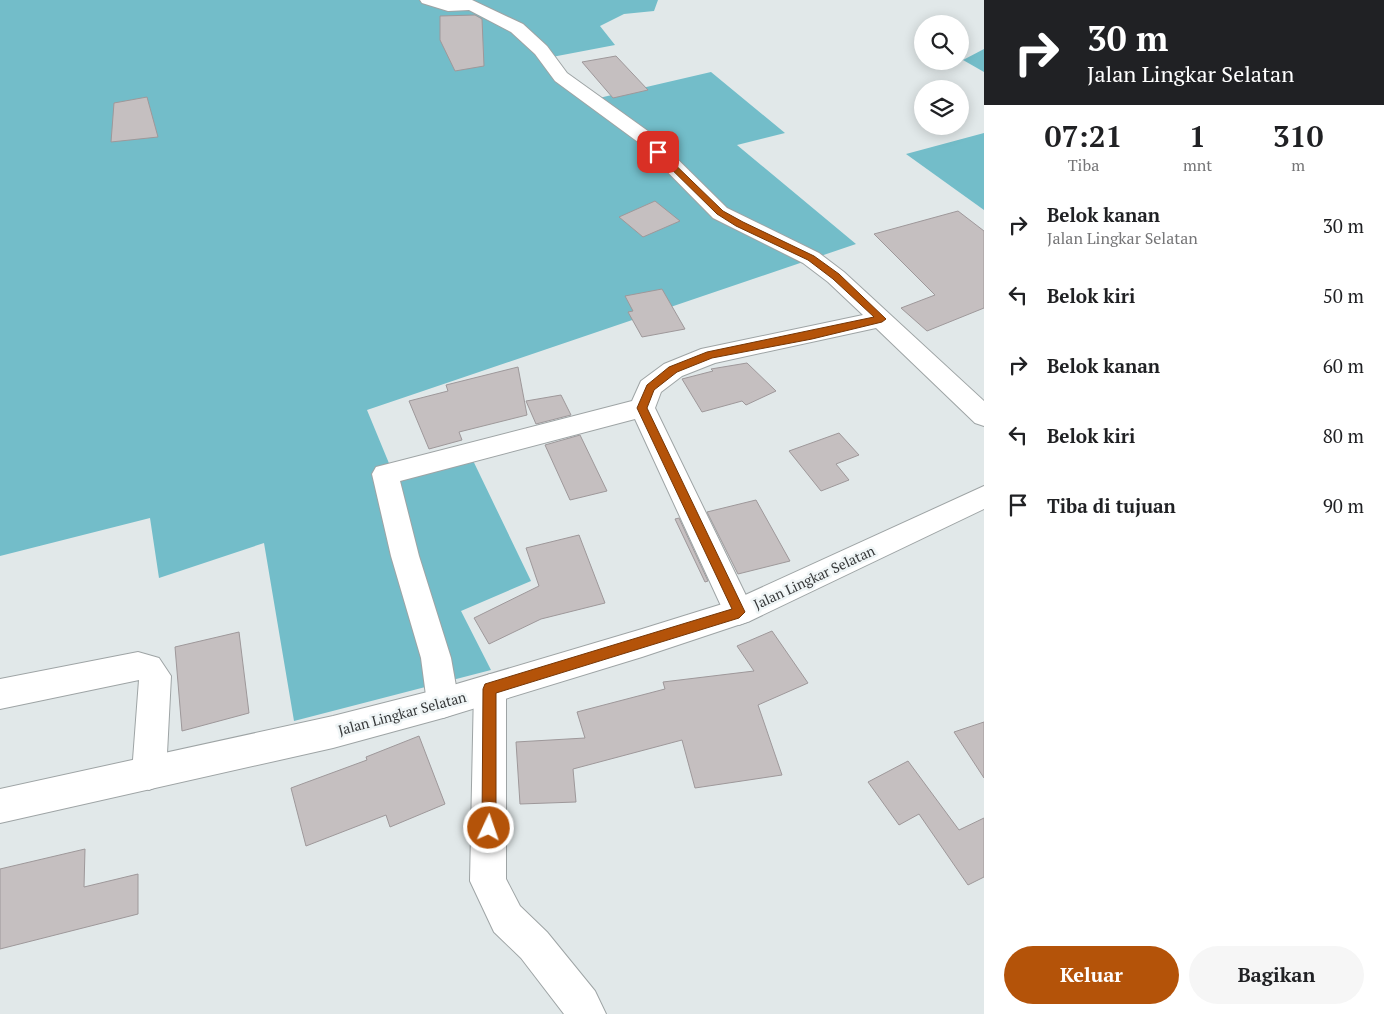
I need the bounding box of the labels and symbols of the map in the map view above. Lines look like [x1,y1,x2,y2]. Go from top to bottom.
pin [637,131,679,173]
street label: Jalan Lingkar Selatan [750,540,878,613]
street label: Jalan Lingkar Selatan [336,687,469,739]
position arrow [462,801,514,853]

